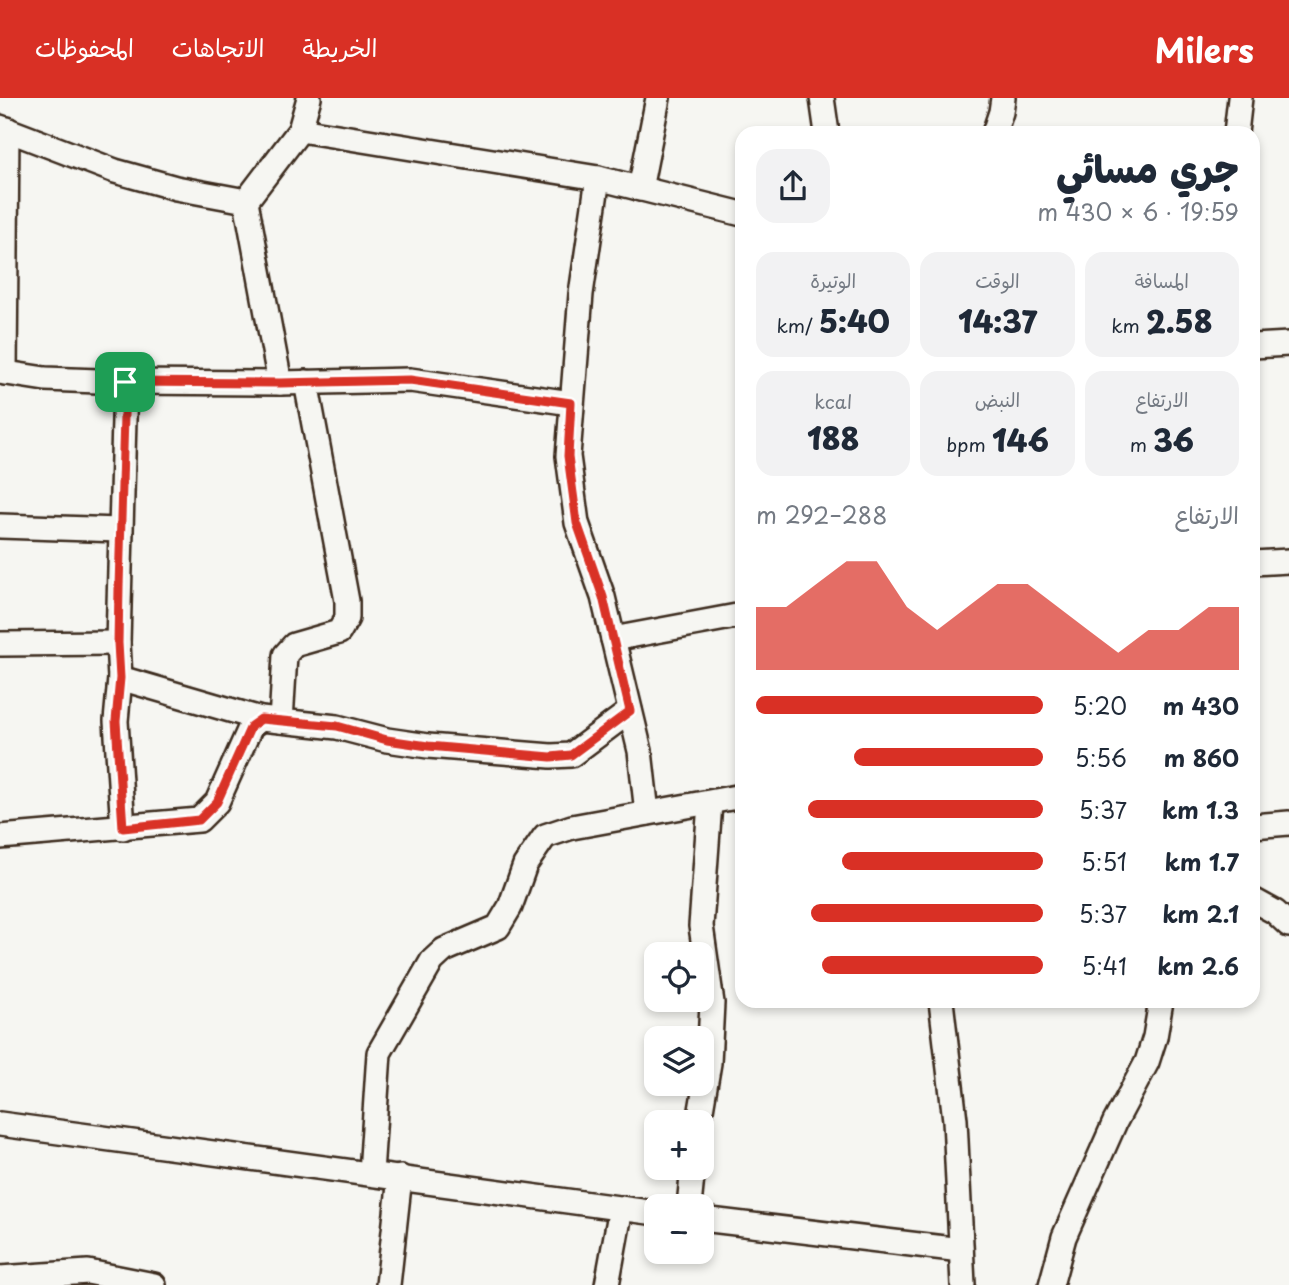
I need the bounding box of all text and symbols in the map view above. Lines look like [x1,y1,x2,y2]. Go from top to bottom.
text: Milers [1155,24,1254,74]
text: المحفوظات [35,29,134,65]
text: الاتجاهات [172,29,265,65]
text: الخريطة [303,29,377,65]
text: جري مسائي [1056,139,1239,196]
button: share [756,149,830,223]
text: 19:59 · 6 × 430 m [1037,194,1239,229]
text: الوتيرة [810,266,856,294]
text: الوقت [975,266,1020,294]
text: المسافة [1135,266,1189,294]
text: 5:40 [819,298,890,343]
text: 14:37 [958,298,1037,343]
text: 2.58 [1146,298,1213,343]
text: /km [776,311,819,339]
text: km [1111,311,1146,339]
pin [95,352,155,412]
icon: arrive [106,363,144,401]
text: النبض [975,385,1020,413]
text: الارتفاع [1135,385,1188,413]
text: kcal [814,387,852,415]
text: 188 [807,415,859,460]
text: 146 [992,417,1049,462]
text: 36 [1153,417,1194,462]
text: bpm [946,430,992,458]
text: m [1130,430,1153,458]
text: 288–292 m [756,497,887,532]
text: الارتفاع [1175,497,1239,532]
text: 5:20 [1073,688,1127,723]
text: 430 m [1163,688,1239,723]
text: 5:56 [1075,740,1127,775]
text: 860 m [1164,740,1239,775]
text: 5:37 [1079,792,1127,827]
text: 1.3 km [1162,792,1239,827]
text: 5:51 [1081,844,1127,879]
text: 1.7 km [1165,844,1239,879]
text: 5:37 [1079,896,1127,931]
text: 2.1 km [1163,896,1239,931]
map controls [644,942,714,1264]
button: locate [644,942,714,1012]
text: 5:41 [1082,948,1127,983]
text: 2.6 km [1158,948,1239,983]
button: layers [644,1026,714,1096]
button: + [644,1110,714,1180]
button: − [644,1194,714,1264]

